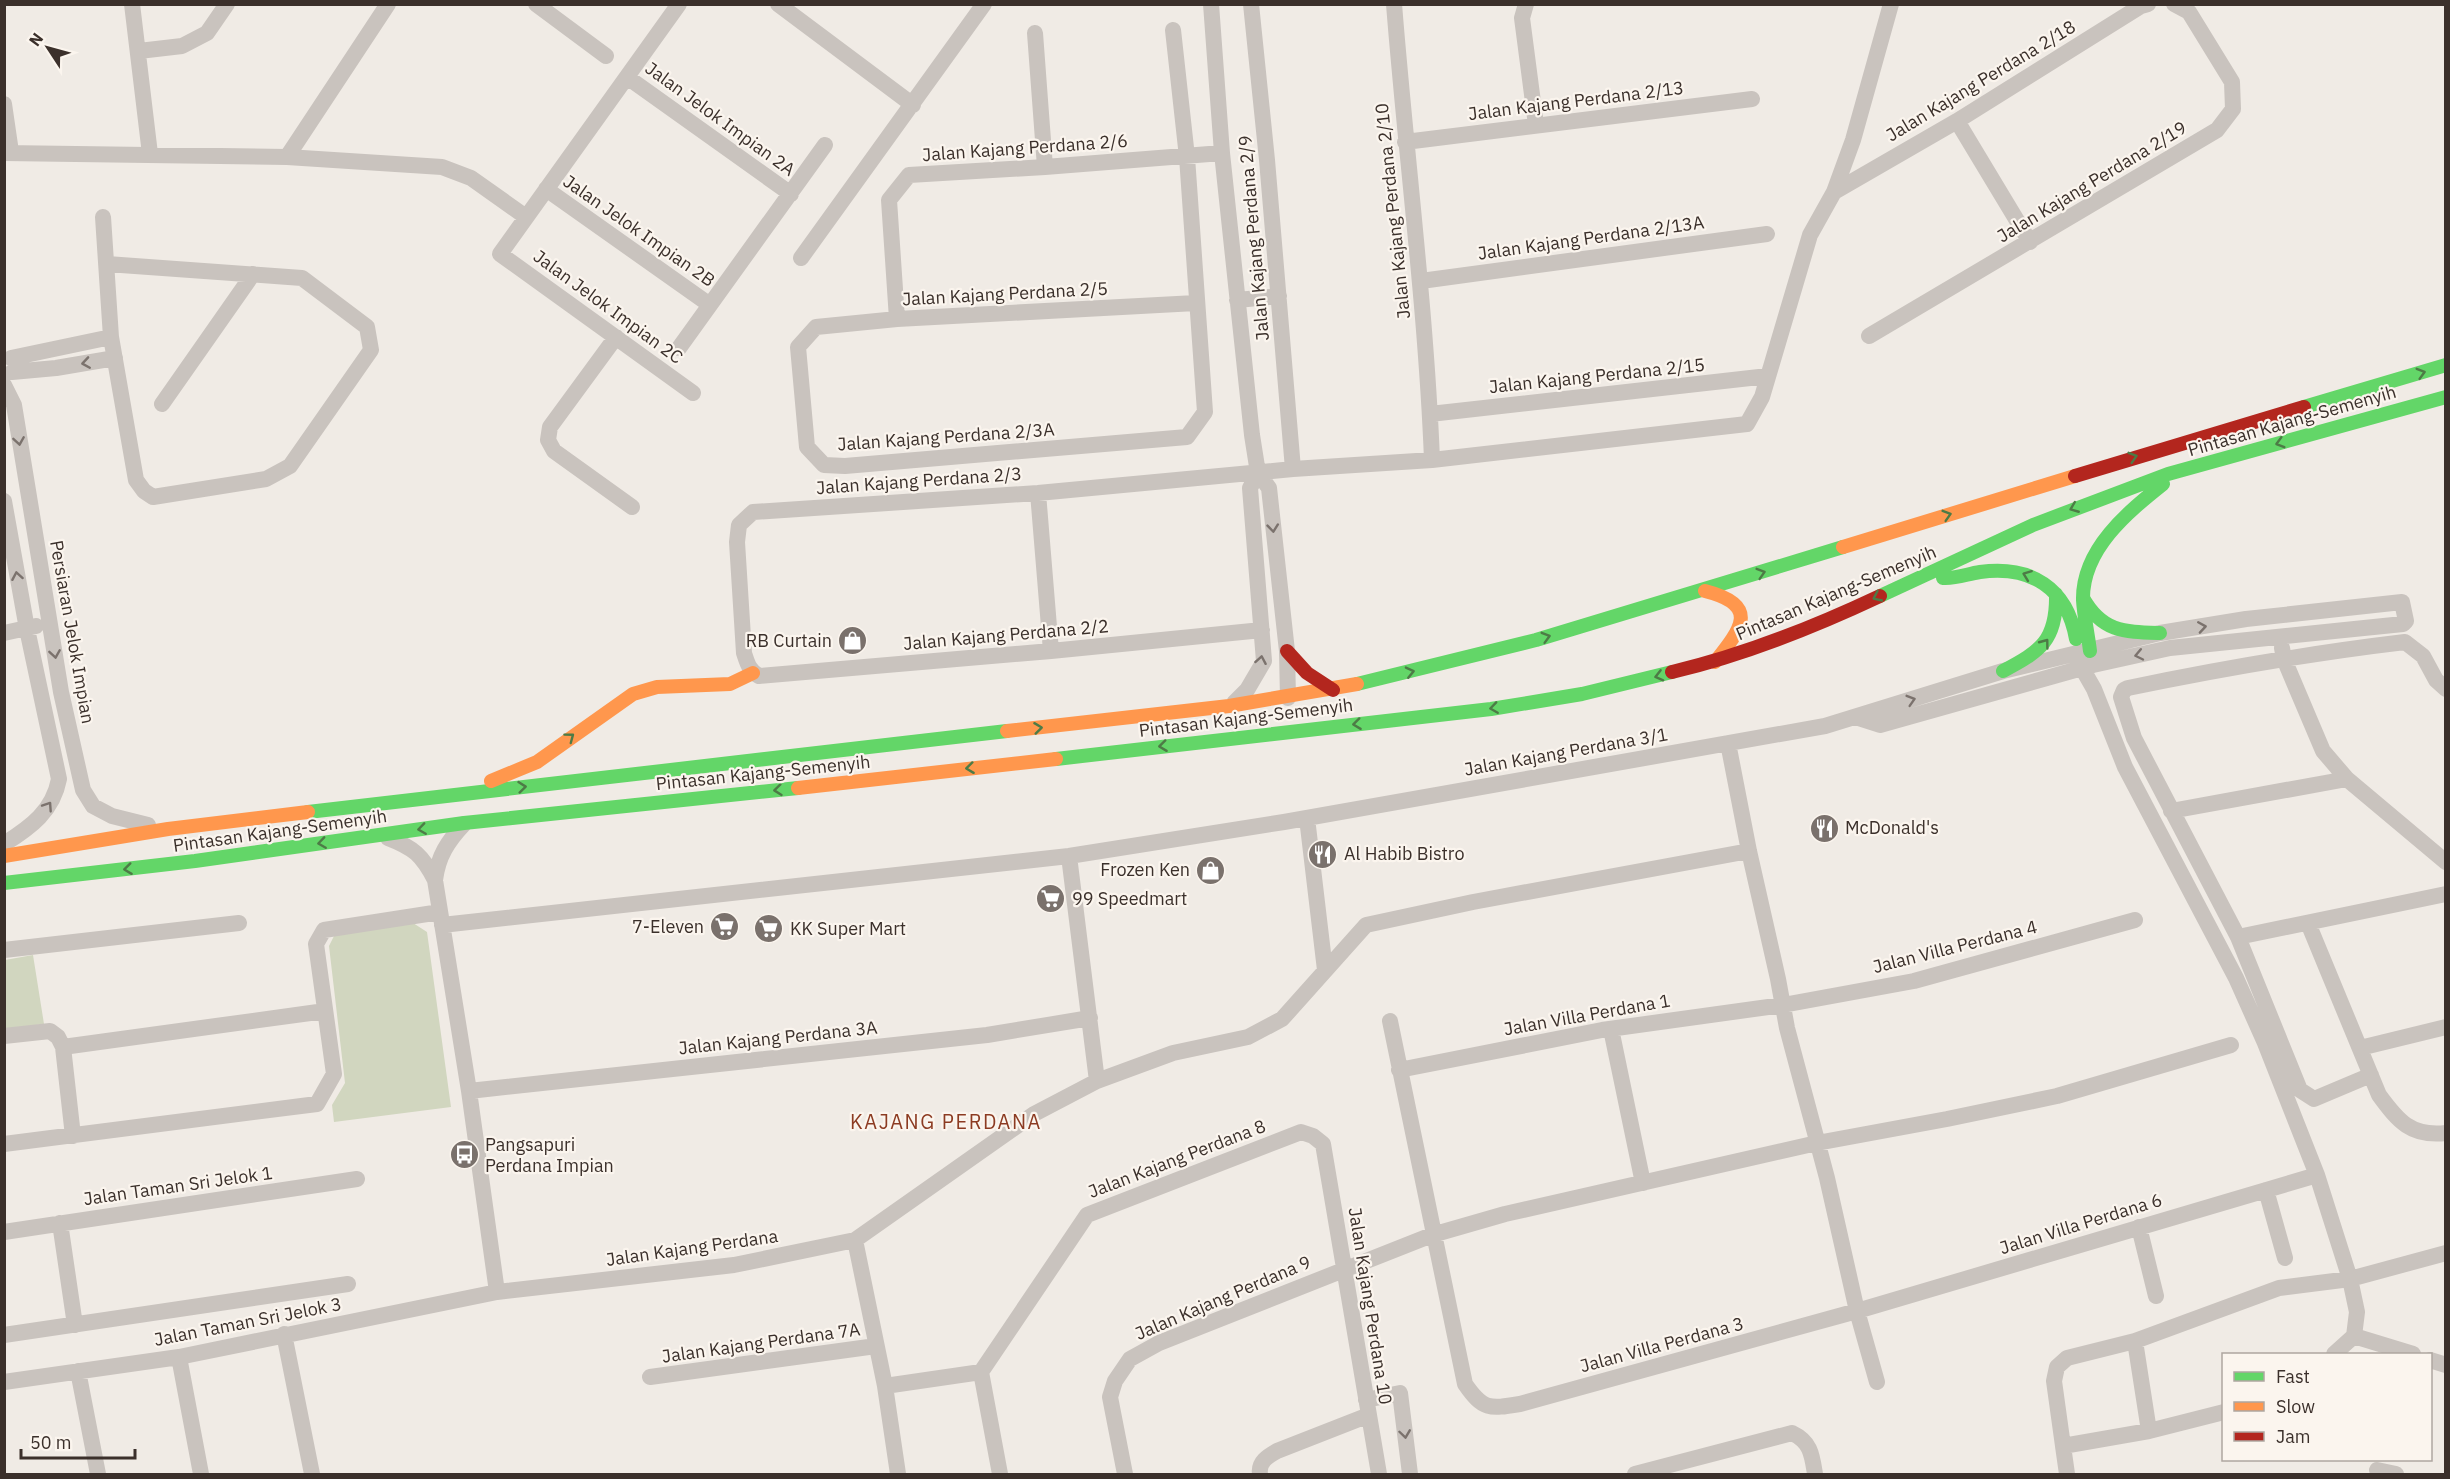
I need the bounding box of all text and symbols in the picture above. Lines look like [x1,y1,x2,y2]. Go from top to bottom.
street label: Jalan Kajang Perdana 2/18 [1882,15,2080,146]
north arrow [18,18,78,78]
text: N [24,29,47,50]
street label: Jalan Jelok Impian 2A [641,56,800,181]
street label: Jalan Kajang Perdana 2/13 [1467,76,1685,125]
street label: Jalan Kajang Perdana 2/10 [1370,102,1415,320]
street label: Jalan Kajang Perdana 2/19 [1993,116,2191,247]
street label: Jalan Kajang Perdana 2/6 [921,129,1129,166]
street label: Jalan Kajang Perdana 2/9 [1233,134,1274,342]
street label: Jalan Jelok Impian 2B [559,170,720,292]
street label: Jalan Kajang Perdana 2/13A [1476,210,1706,265]
street label: Jalan Jelok Impian 2C [529,245,688,369]
street label: Jalan Kajang Perdana 2/5 [901,277,1109,310]
street label: Jalan Kajang Perdana 2/15 [1488,353,1706,398]
one-way arrow [81,356,91,369]
one-way arrow [2415,368,2426,380]
street label: Pintasan Kajang-Semenyih [2185,380,2399,461]
street label: Jalan Kajang Perdana 2/3A [837,417,1056,456]
one-way arrow [2275,435,2285,448]
one-way arrow [13,436,25,446]
one-way arrow [2127,452,2138,464]
street label: Jalan Kajang Perdana 2/3 [815,462,1023,499]
one-way arrow [2069,501,2080,513]
one-way arrow [1941,510,1952,522]
one-way arrow [1266,523,1279,532]
street label: Persiaran Jelok Impian [45,538,100,725]
street label: Pintasan Kajang-Semenyih [1732,540,1940,645]
one-way arrow [1755,568,1766,580]
one-way arrow [2022,570,2033,582]
one-way arrow [12,571,24,580]
one-way arrow [1872,590,1883,602]
street label: Jalan Kajang Perdana 2/2 [902,614,1110,655]
one-way arrow [2197,621,2206,633]
shop icon: RB Curtain [837,625,869,657]
place label: RB Curtain [746,629,832,652]
one-way arrow [1540,632,1551,644]
one-way arrow [2038,638,2049,649]
one-way arrow [2134,648,2144,661]
one-way arrow [48,650,60,659]
one-way arrow [1255,655,1267,665]
one-way arrow [1405,666,1415,679]
one-way arrow [1654,668,1664,681]
street label: Pintasan Kajang-Semenyih [1138,693,1354,742]
one-way arrow [1905,695,1916,707]
one-way arrow [1490,702,1499,714]
one-way arrow [1352,717,1362,729]
one-way arrow [1034,722,1043,735]
street label: Jalan Kajang Perdana 3/1 [1462,722,1669,781]
one-way arrow [564,733,575,744]
one-way arrow [1159,739,1168,752]
street label: Pintasan Kajang-Semenyih [655,750,871,795]
one-way arrow [965,761,974,774]
one-way arrow [517,781,526,794]
one-way arrow [774,783,783,796]
one-way arrow [41,802,52,813]
street label: Pintasan Kajang-Semenyih [172,804,388,857]
restaurant icon: McDonald's [1808,812,1840,844]
place label: McDonald's [1845,816,1939,839]
one-way arrow [417,823,426,835]
one-way arrow [317,837,326,849]
restaurant icon: Al Habib Bistro [1307,838,1339,870]
place label: Al Habib Bistro [1344,842,1464,865]
shop icon: Frozen Ken [1195,854,1227,886]
place label: Frozen Ken [1100,858,1190,881]
one-way arrow [124,862,133,875]
supermarket icon: 99 Speedmart [1035,883,1067,915]
place label: 99 Speedmart [1072,887,1187,910]
supermarket icon: 7-Eleven [709,911,741,943]
supermarket icon: KK Super Mart [753,913,785,945]
place label: 7-Eleven [632,915,704,938]
street label: Jalan Villa Perdana 4 [1870,915,2040,978]
place label: KK Super Mart [790,917,906,940]
street label: Jalan Villa Perdana 1 [1502,989,1672,1040]
street label: Jalan Kajang Perdana 3A [677,1016,879,1059]
district label: KAJANG PERDANA [850,1108,1042,1135]
street label: Jalan Kajang Perdana 8 [1085,1114,1269,1203]
place label: Pangsapuri Perdana Impian [485,1133,614,1177]
bus stop icon: Pangsapuri Perdana Impian [448,1139,480,1171]
street label: Jalan Taman Sri Jelok 1 [82,1161,274,1210]
street label: Jalan Villa Perdana 6 [1997,1188,2165,1259]
street label: Jalan Kajang Perdana 10 [1344,1206,1397,1406]
street label: Jalan Kajang Perdana [604,1224,780,1271]
street label: Jalan Kajang Perdana 9 [1132,1250,1314,1345]
street label: Jalan Taman Sri Jelok 3 [152,1292,344,1351]
street label: Jalan Villa Perdana 3 [1577,1312,1746,1377]
street label: Jalan Kajang Perdana 7A [660,1317,862,1368]
legend [2222,1353,2432,1461]
text: Fast [2276,1365,2310,1388]
text: Slow [2276,1395,2315,1418]
scale bar [21,1422,135,1460]
text: Jam [2276,1425,2311,1448]
one-way arrow [1398,1429,1411,1438]
text: 50 m [30,1431,72,1454]

